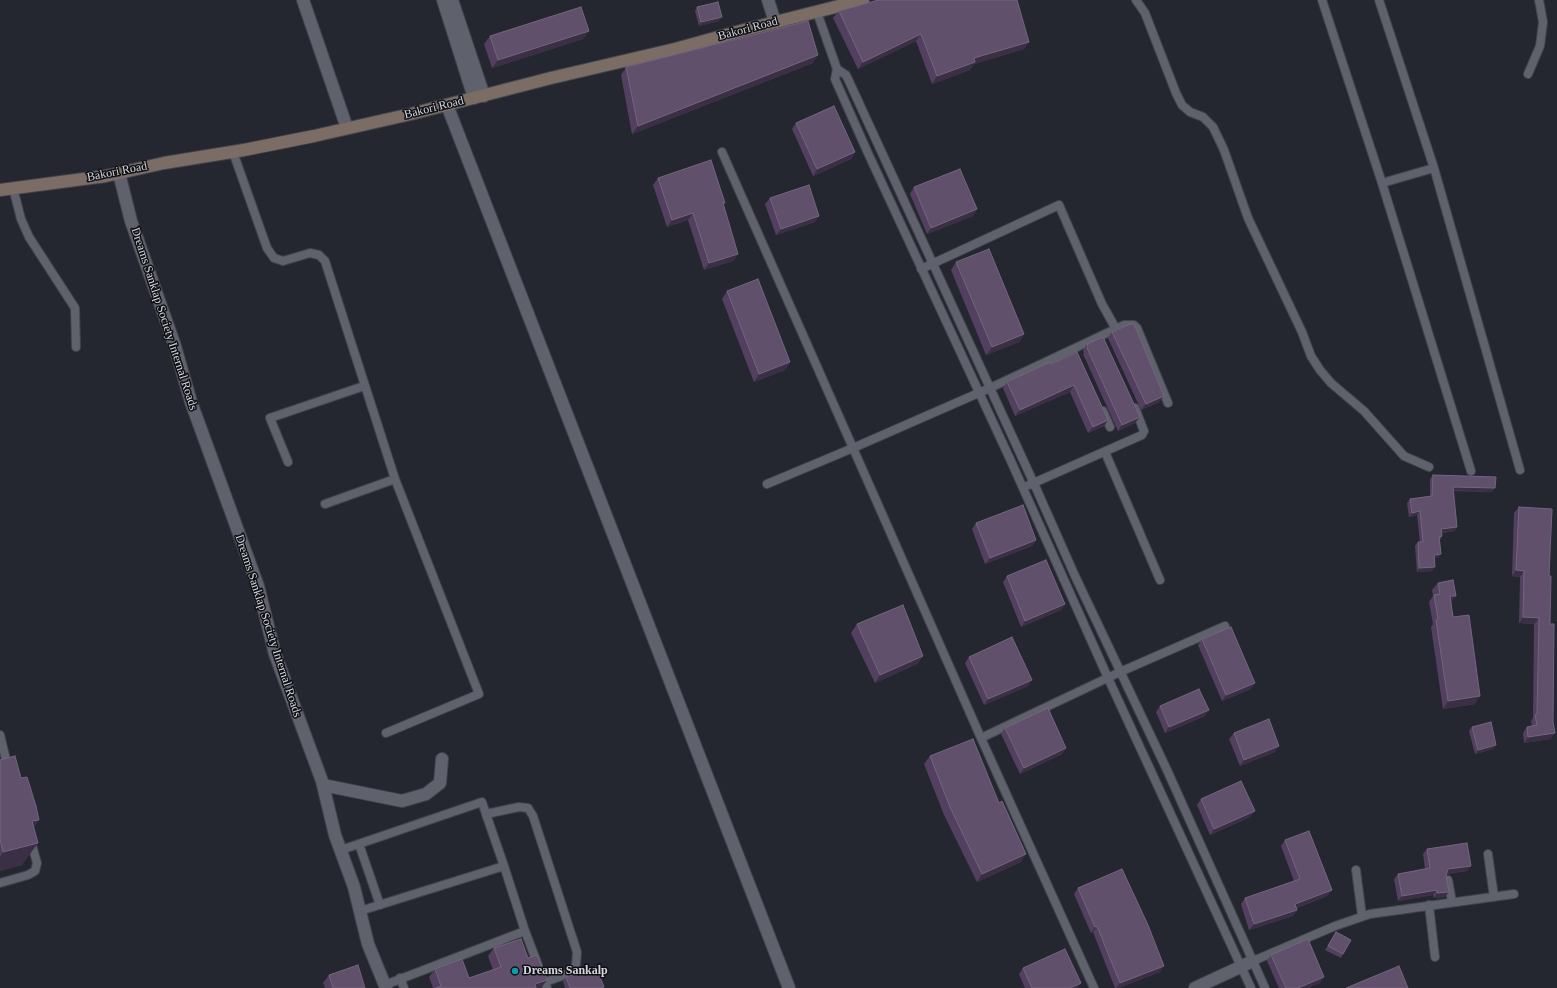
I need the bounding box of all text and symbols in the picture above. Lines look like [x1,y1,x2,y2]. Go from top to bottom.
street label: Bakori Road [717,14,779,44]
street label: Bakori Road [403,94,465,122]
street label: Bakori Road [86,159,148,185]
street label: Dreams Sanklap Society Internal Roads [128,226,200,412]
street label: Dreams Sanklap Society Internal Roads [232,533,304,719]
place label: Dreams Sankalp [523,964,608,978]
marker: Dreams Sankalp [510,966,520,976]

